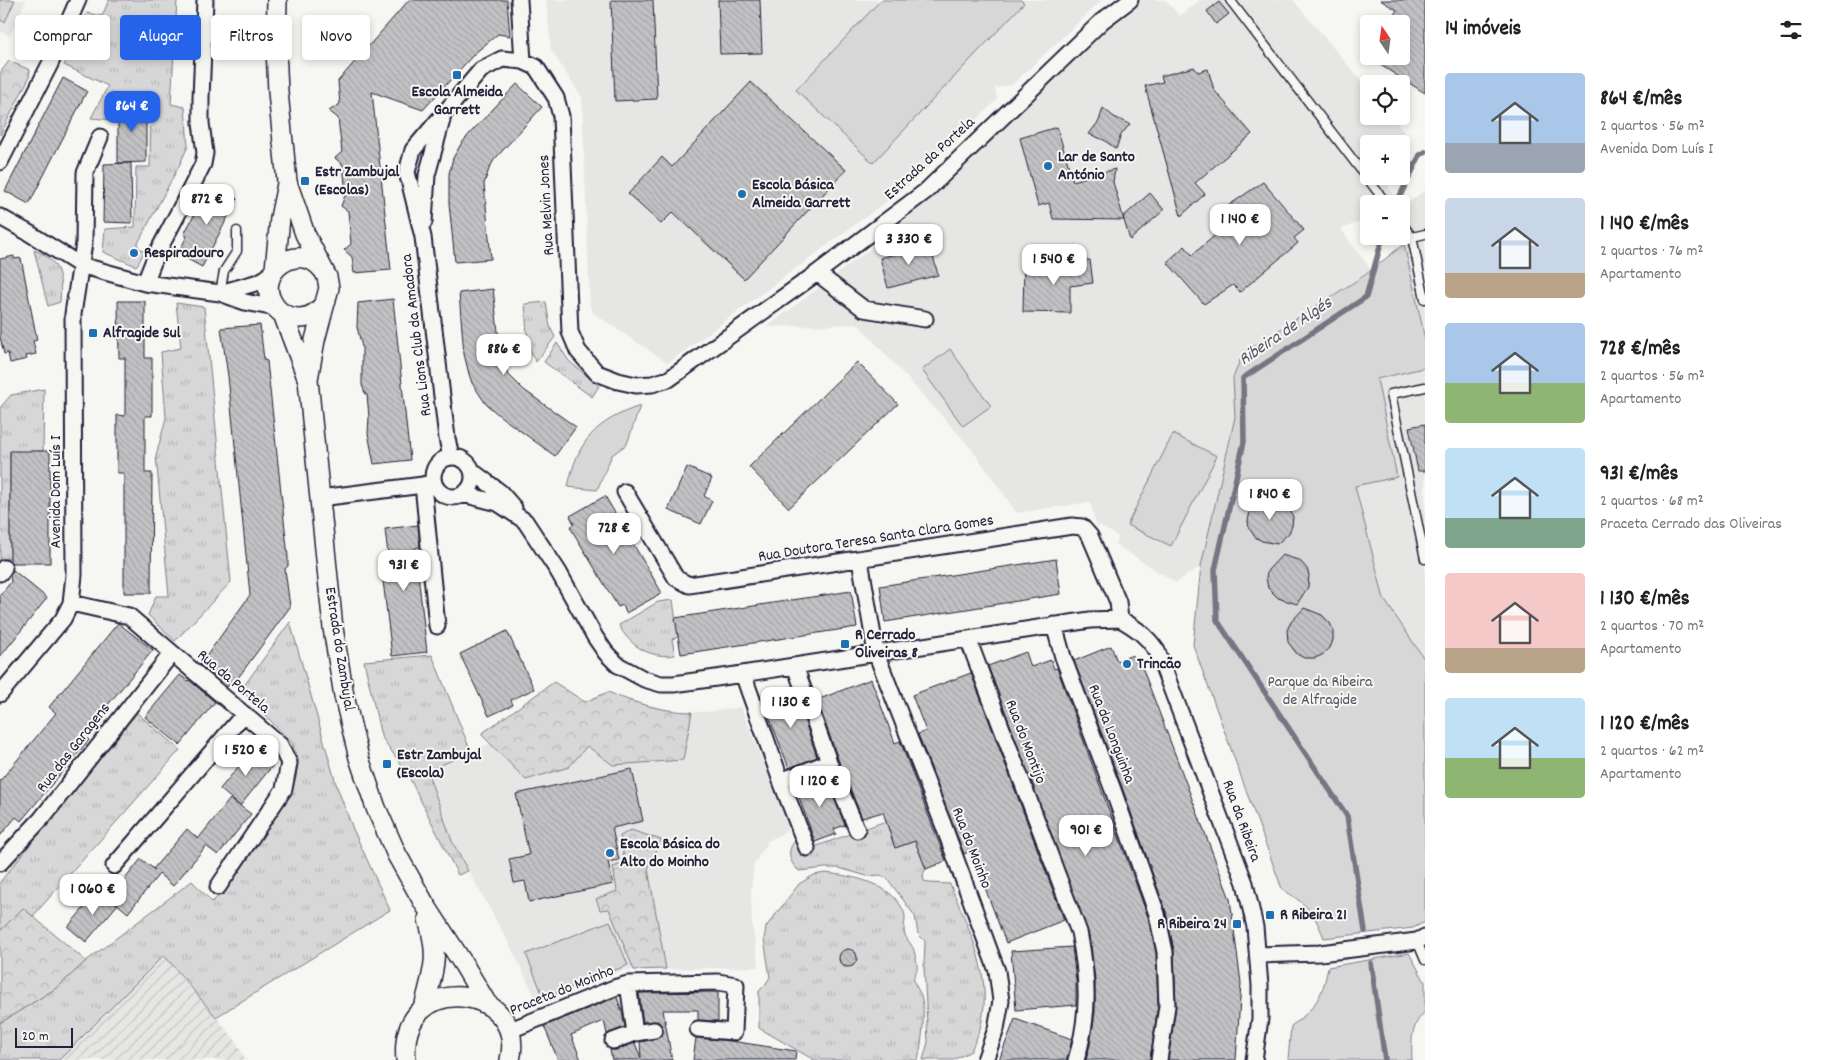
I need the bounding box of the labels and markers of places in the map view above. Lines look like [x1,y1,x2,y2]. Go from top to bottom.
marker: Escola Almeida Garrett [451,69,463,81]
place label: Escola Almeida Garrett [411,81,504,122]
pin: 864 € [97,90,167,133]
place label: Lar de Santo António [1058,146,1135,187]
marker: Lar de Santo António [1042,160,1054,172]
place label: Estr Zambujal (Escolas) [315,161,400,202]
place label: Escola Básica Almeida Garrett [752,174,851,215]
marker: Estr Zambujal (Escolas) [299,175,311,187]
pin: 872 € [172,184,242,226]
marker: Escola Básica Almeida Garrett [736,188,748,200]
pin: 1 140 € [1194,204,1286,246]
pin: 3 330 € [863,224,955,266]
place label: Respiradouro [144,242,224,265]
pin: 1 540 € [1008,244,1100,286]
marker: Respiradouro [128,247,140,259]
place label: Alfragide Sul [103,322,181,345]
marker: Alfragide Sul [87,327,99,339]
pin: 886 € [469,334,539,376]
pin: 1 840 € [1224,478,1316,521]
pin: 728 € [579,512,649,555]
pin: 931 € [369,550,439,592]
place label: R Cerrado Oliveiras 8 [855,624,918,665]
marker: R Cerrado Oliveiras 8 [839,638,851,650]
place label: Trincão [1137,653,1181,676]
marker: Trincão [1121,658,1133,670]
pin: 1 130 € [745,686,837,729]
pin: 1 520 € [200,734,292,777]
place label: Estr Zambujal (Escola) [397,744,482,785]
marker: Estr Zambujal (Escola) [381,758,393,770]
pin: 1 120 € [774,766,866,808]
pin: 901 € [1051,814,1121,857]
place label: Escola Básica do Alto do Moinho [620,833,720,874]
marker: Escola Básica do Alto do Moinho [604,847,616,859]
pin: 1 060 € [47,874,139,916]
place label: R Ribeira 21 [1280,904,1347,927]
marker: R Ribeira 21 [1264,909,1276,921]
place label: R Ribeira 24 [1157,913,1227,936]
marker: R Ribeira 24 [1231,918,1243,930]

